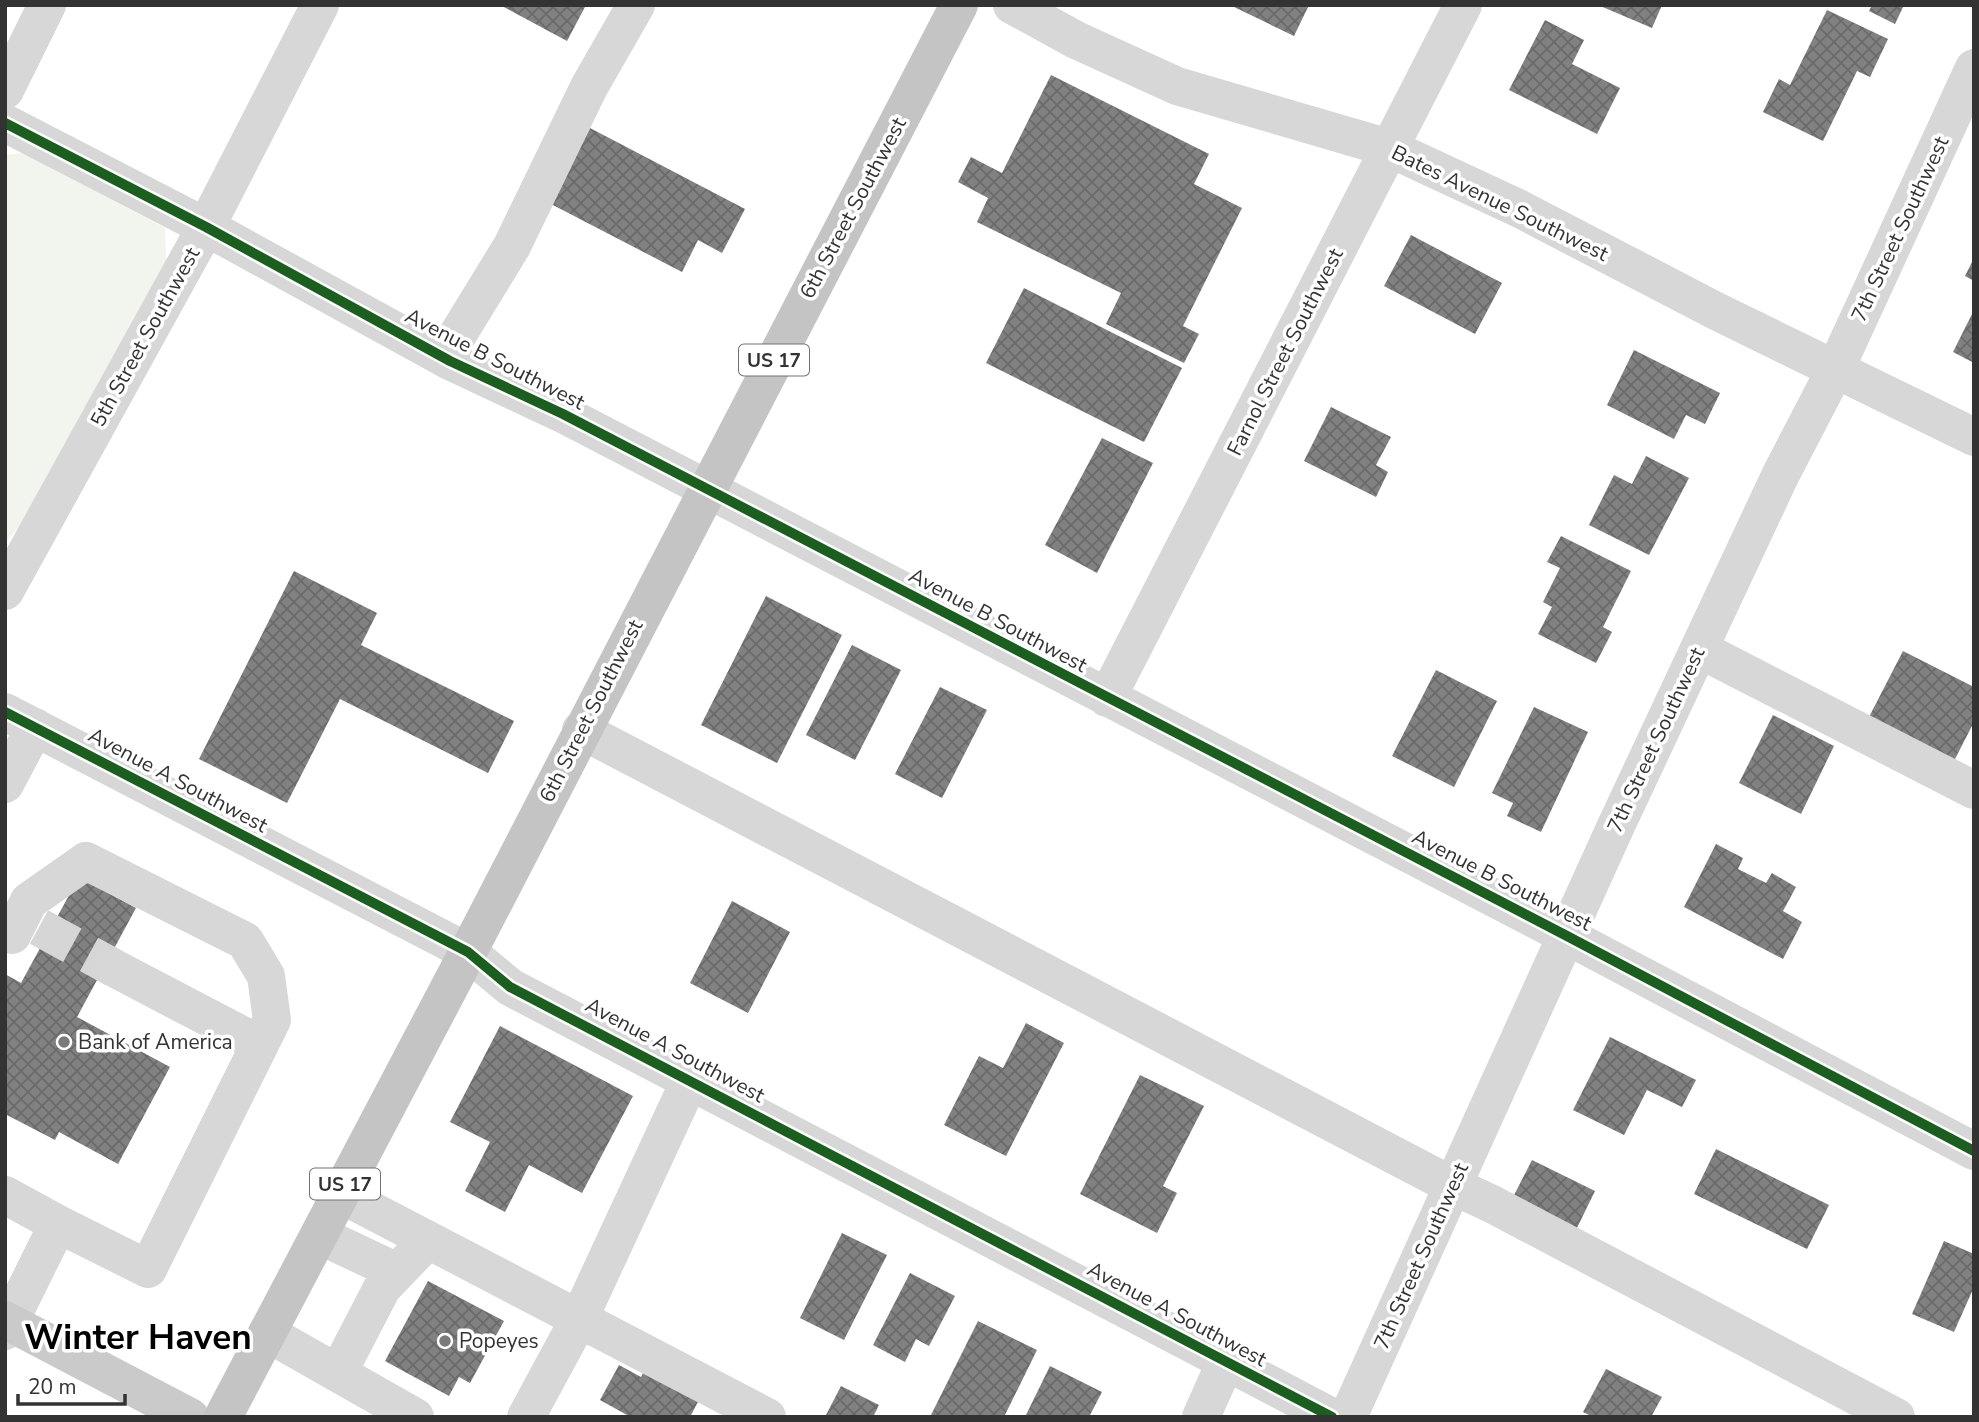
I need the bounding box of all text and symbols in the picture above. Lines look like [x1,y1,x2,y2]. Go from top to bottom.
street label: 6th Street Southwest [793,112,913,304]
street label: 7th Street Southwest [1845,131,1956,326]
street label: Bates Avenue Southwest [1387,138,1614,268]
street label: 5th Street Southwest [84,242,206,432]
street label: Farnol Street Southwest [1220,243,1350,460]
street label: Avenue B Southwest [400,302,590,417]
road number: US 17 [739,344,809,376]
street label: Avenue B Southwest [904,561,1093,679]
street label: 6th Street Southwest [533,614,650,807]
street label: 7th Street Southwest [1601,642,1712,837]
street label: Avenue A Southwest [84,721,273,839]
street label: Avenue B Southwest [1407,823,1597,938]
street label: Avenue A Southwest [581,991,770,1109]
place label: Bank of America [78,1028,233,1056]
marker: Bank of America [56,1034,72,1050]
street label: 7th Street Southwest [1367,1158,1475,1354]
road number: US 17 [310,1168,380,1200]
street label: Avenue A Southwest [1083,1255,1272,1373]
district label: Winter Haven [24,1314,252,1361]
place label: Popeyes [459,1327,539,1355]
marker: Popeyes [437,1333,453,1349]
scale bar [18,1362,124,1406]
text: 20 m [28,1373,77,1401]

